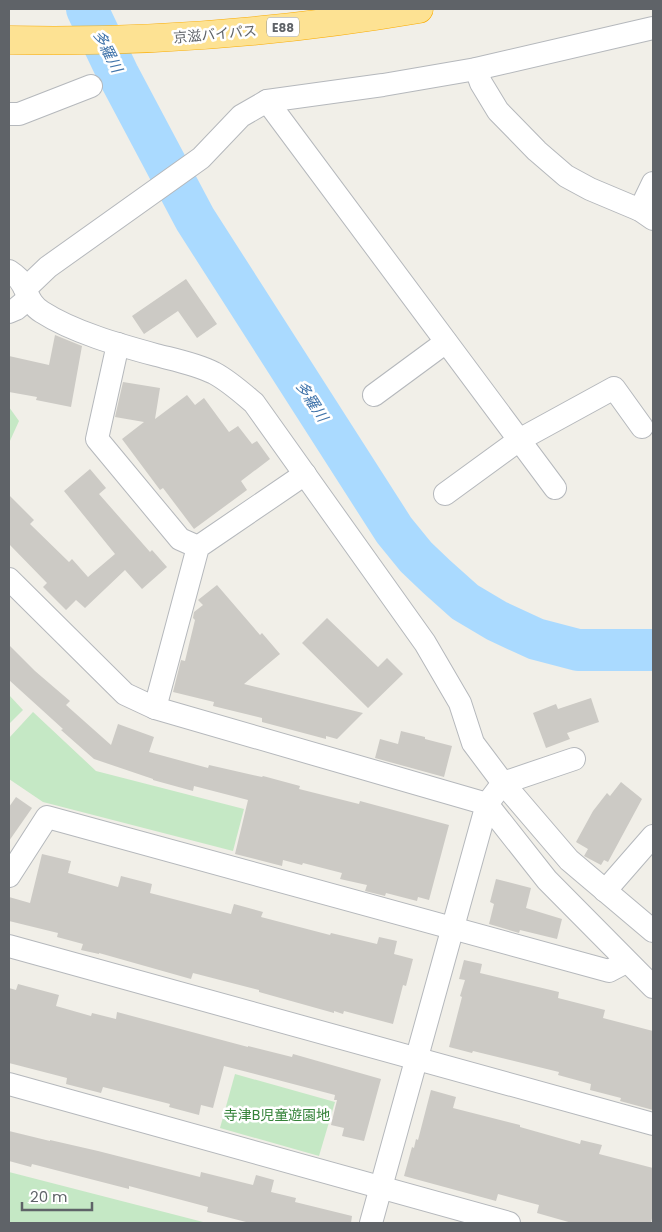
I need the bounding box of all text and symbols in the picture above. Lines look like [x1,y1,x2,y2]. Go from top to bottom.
road number: E88 [267,18,299,36]
street label: 京滋バイパス [172,20,258,48]
water label: 多羅川 [88,26,128,78]
water label: 多羅川 [291,376,334,427]
park label: 寺津B児童遊園地 [224,1105,330,1125]
scale bar [22,1180,92,1212]
text: 20 m [30,1186,68,1207]

